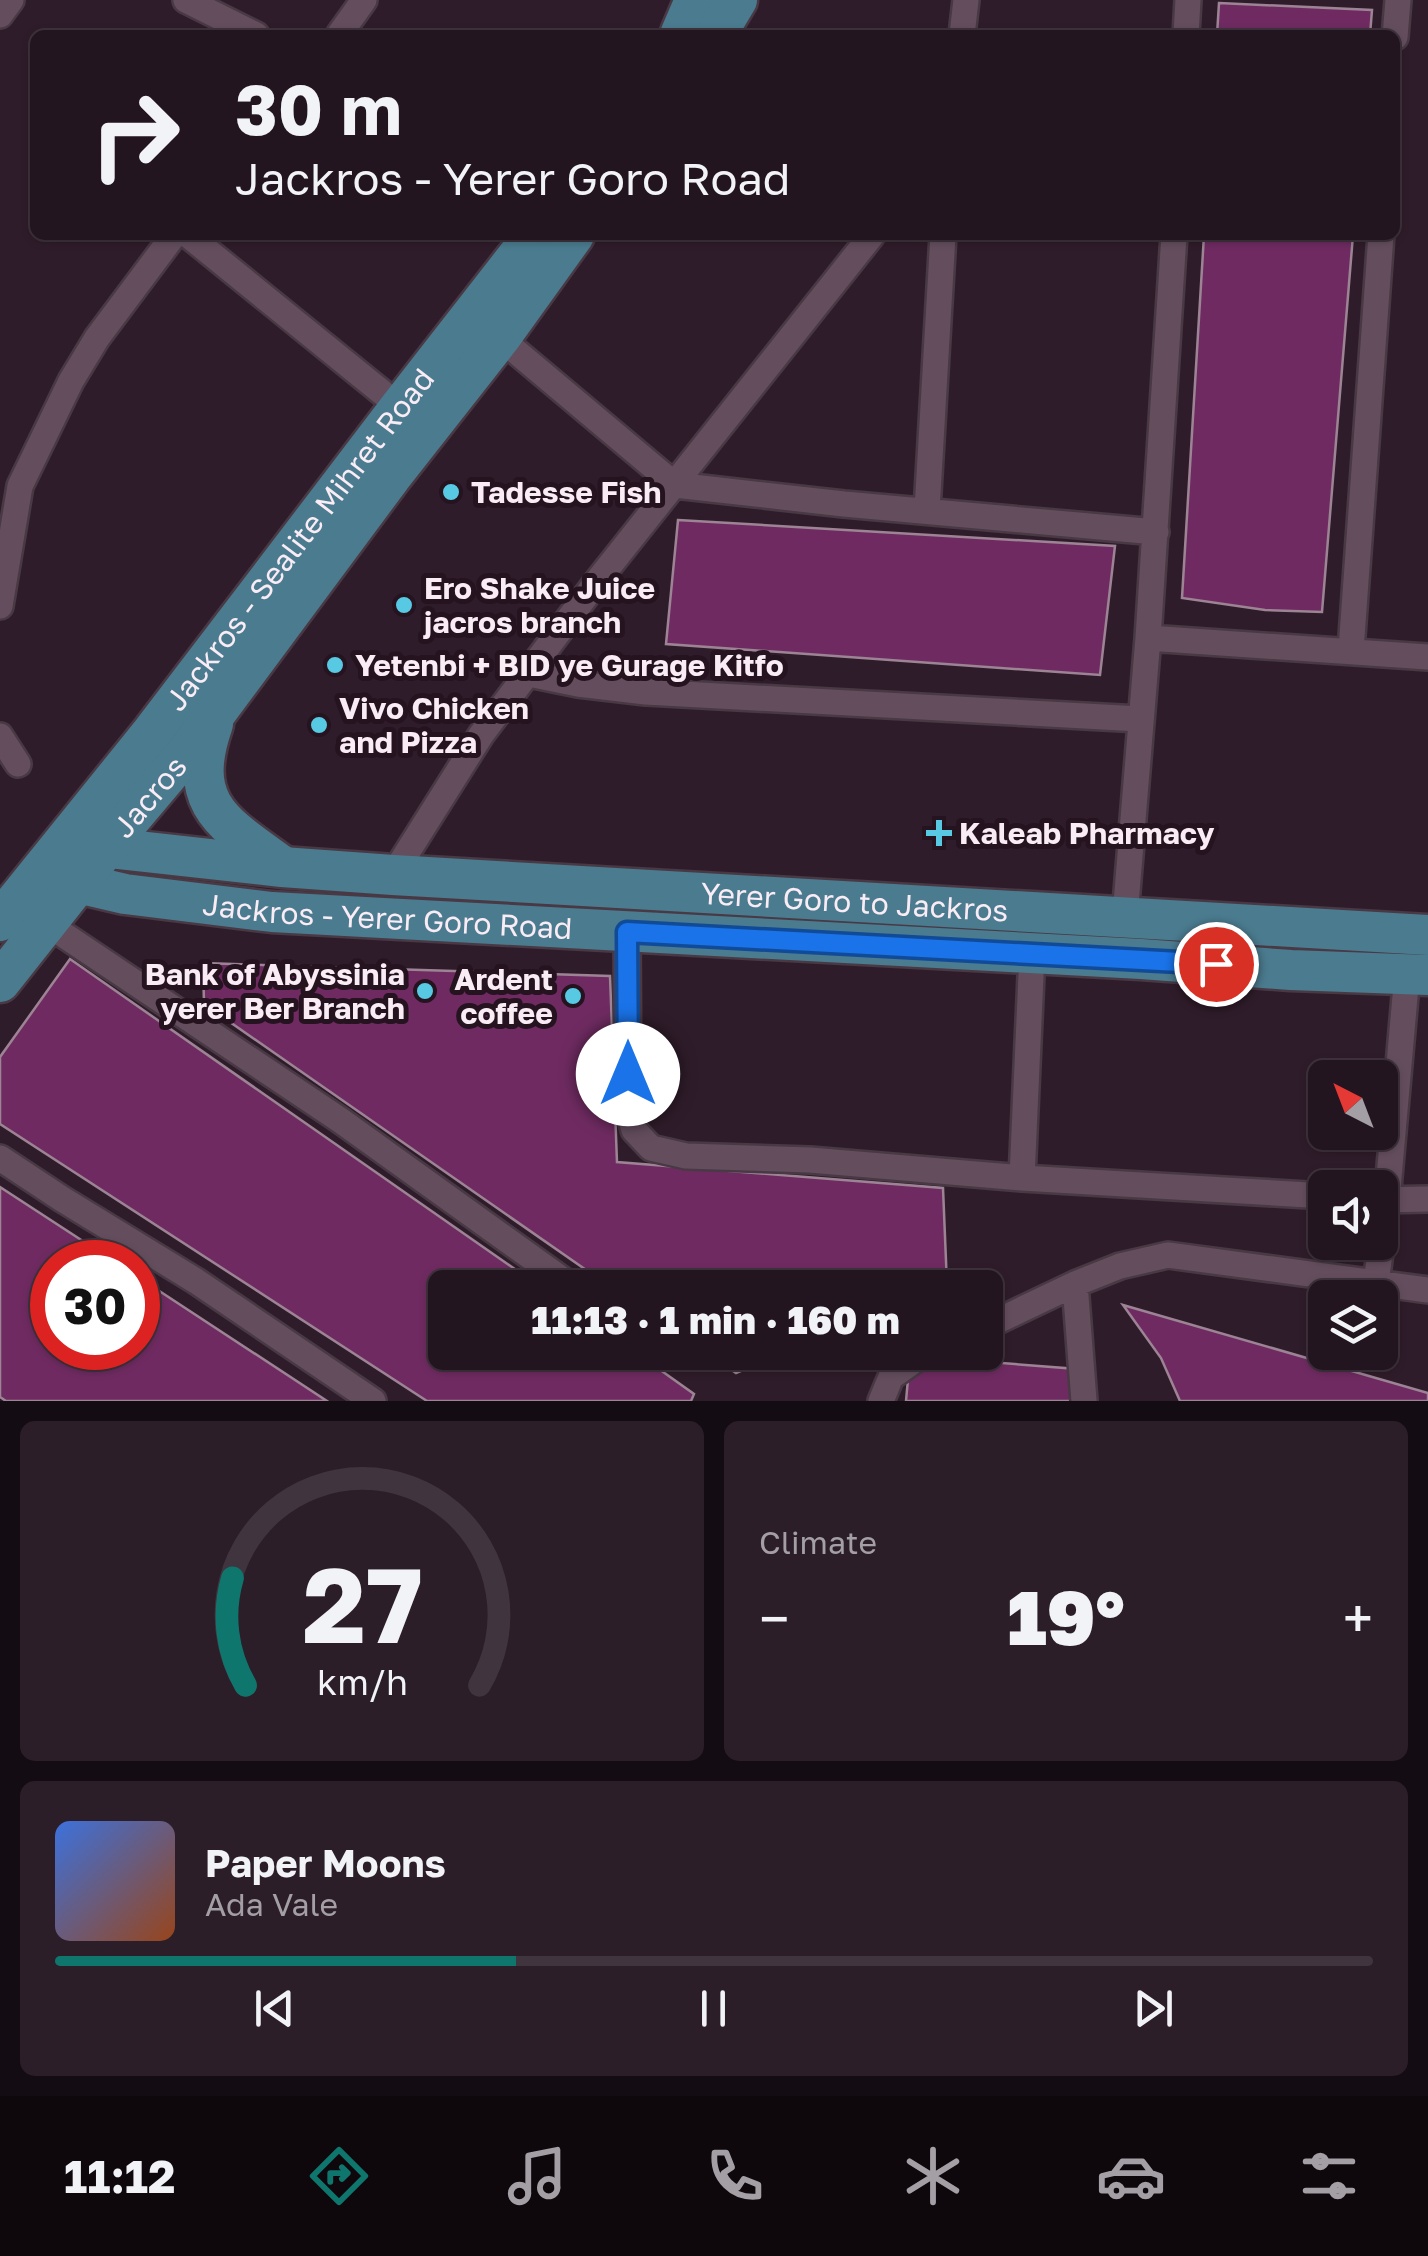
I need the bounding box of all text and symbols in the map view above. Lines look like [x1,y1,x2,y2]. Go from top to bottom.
text: 30 m [235,66,402,150]
icon: right [70,70,200,200]
text: Jackros - Yerer Goro Road [235,151,791,205]
street label: Jackros - Sealite Mihret Road [157,361,441,718]
place label: Tadesse Fish [471,474,661,510]
marker: Tadesse Fish [440,481,462,503]
place label: Ero Shake Juice jacros branch [423,570,655,640]
marker: Ero Shake Juice jacros branch [393,594,415,616]
place label: Yetenbi + BID ye Gurage Kitfo [355,647,784,683]
marker: Yetenbi + BID ye Gurage Kitfo [324,654,346,676]
place label: Vivo Chicken and Pizza [339,690,529,760]
marker: Vivo Chicken and Pizza [308,714,330,736]
street label: Jacros [105,749,194,845]
place label: Kaleab Pharmacy [959,815,1215,851]
marker: Kaleab Pharmacy [928,822,950,844]
street label: Yerer Goro to Jackros [700,875,1009,929]
street label: Jackros - Yerer Goro Road [201,886,573,946]
pin [1174,922,1259,1007]
icon: arrive [1189,937,1244,992]
place label: Bank of Abyssinia yerer Ber Branch [145,956,405,1026]
place label: Ardent coffee [454,961,553,1031]
marker: Bank of Abyssinia yerer Ber Branch [414,980,436,1002]
marker: Ardent coffee [562,985,584,1007]
position arrow [576,1022,680,1126]
north arrow [1308,1060,1398,1150]
map controls [1308,1060,1398,1370]
button: sound [1308,1170,1398,1260]
speed limit sign: 30 [30,1240,160,1370]
button: layers [1308,1280,1398,1370]
text: 11:13 · 1 min · 160 m [531,1297,900,1342]
text: Climate [759,1523,877,1561]
text: 27 [302,1541,422,1666]
text: 19° [1007,1571,1125,1662]
text: − [759,1585,789,1651]
text: + [1343,1585,1373,1651]
text: km/h [317,1660,407,1703]
text: Paper Moons [205,1840,446,1885]
text: Ada Vale [205,1885,338,1923]
icon: previous [247,1981,302,2036]
icon: pause [686,1981,741,2036]
icon: next [1126,1981,1181,2036]
icon: directions [304,2141,374,2211]
icon: music [502,2141,572,2211]
icon: phone [700,2141,770,2211]
icon: climate [898,2141,968,2211]
icon: car [1096,2141,1166,2211]
icon: filters [1294,2141,1364,2211]
text: 11:12 [64,2149,175,2203]

